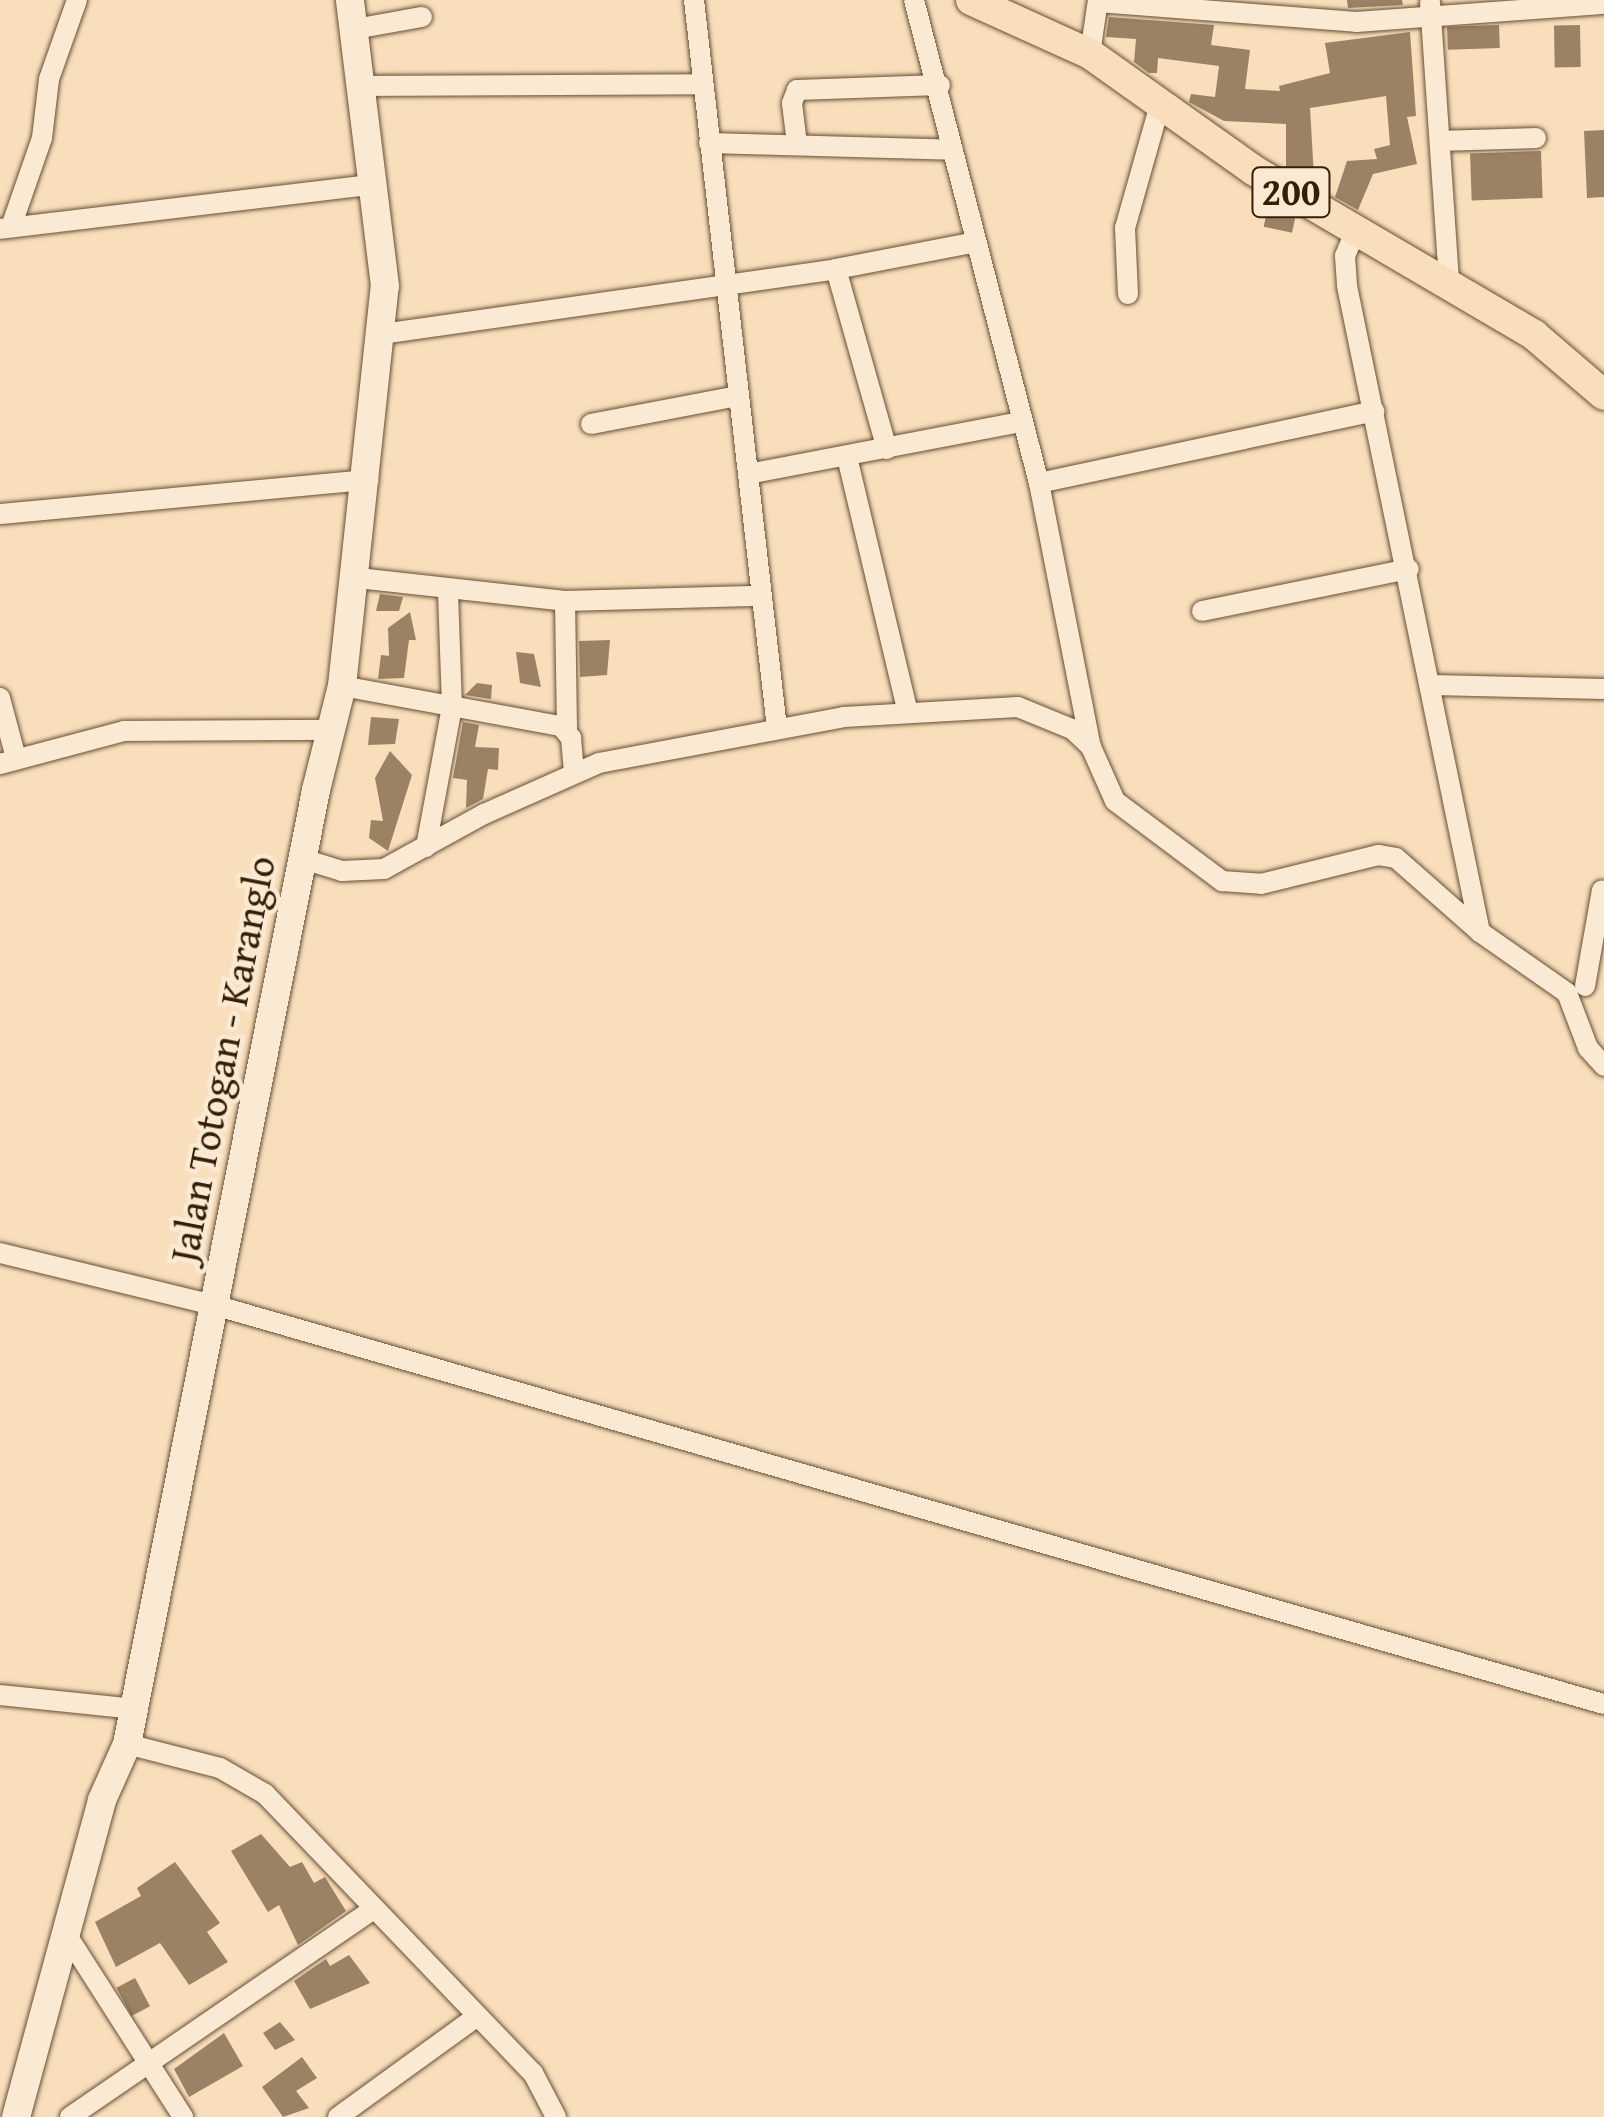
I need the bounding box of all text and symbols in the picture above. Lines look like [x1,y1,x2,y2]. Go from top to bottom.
road number: 200 [1251,159,1331,225]
street label: Jalan Totogan - Karanglo [159,852,285,1266]

